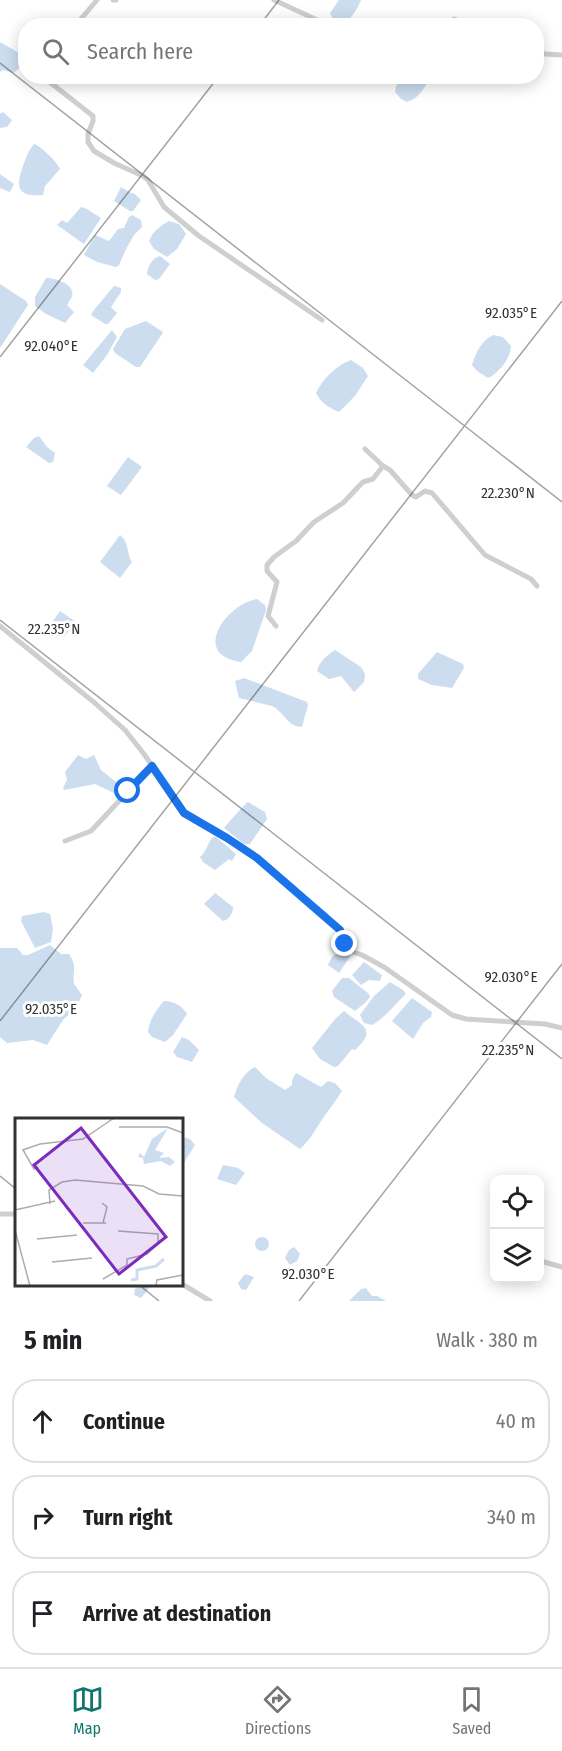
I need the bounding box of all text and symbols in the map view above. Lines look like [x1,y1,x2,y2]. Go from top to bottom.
search box [18,18,544,84]
icon: search [39,35,72,68]
text: Search here [87,38,193,65]
text: 92.035°E [485,304,537,322]
text: 92.040°E [24,337,78,355]
text: 22.230°N [481,484,535,502]
text: 22.235°N [28,620,80,638]
route start [114,777,140,803]
route end [331,930,357,956]
text: 92.030°E [485,968,537,986]
text: 92.035°E [25,1000,77,1018]
text: 22.235°N [482,1041,534,1059]
inset map [15,1118,183,1286]
map controls [490,1175,544,1283]
button: locate [490,1175,544,1229]
button: layers [490,1229,544,1283]
text: 92.030°E [282,1265,334,1283]
text: 5 min [24,1325,82,1356]
text: Walk · 380 m [436,1328,538,1352]
icon: ahead [26,1405,59,1438]
text: Continue [83,1408,165,1435]
text: 40 m [496,1409,536,1433]
icon: right [26,1501,59,1534]
text: Turn right [83,1504,172,1531]
text: 340 m [487,1505,536,1529]
icon: arrive [26,1597,59,1630]
text: Arrive at destination [83,1600,271,1627]
tab: Map [71,1683,104,1738]
tab: Directions [245,1683,311,1738]
tab: Saved [452,1683,491,1738]

